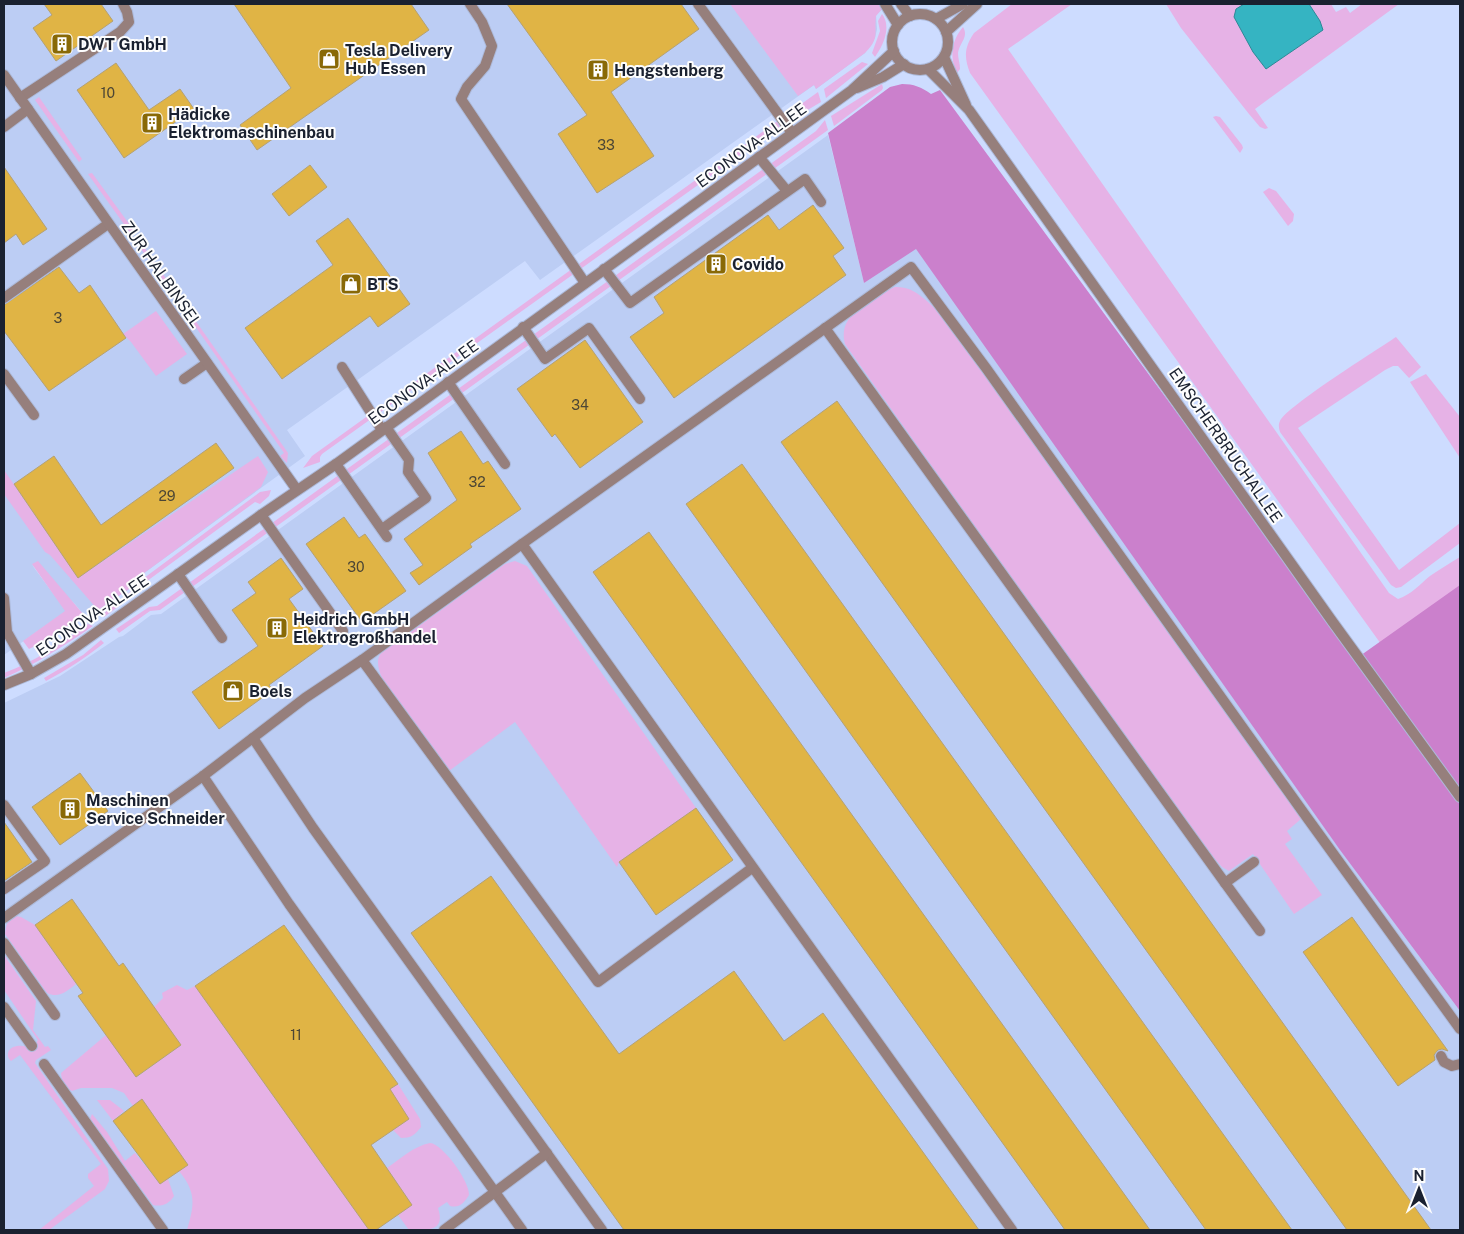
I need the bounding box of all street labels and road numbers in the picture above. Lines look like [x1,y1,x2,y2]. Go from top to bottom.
street label: ECONOVA-ALLEE [693,99,810,192]
street label: ZUR HALBINSEL [118,217,206,331]
street label: ECONOVA-ALLEE [365,336,482,429]
street label: EMSCHERBRUCHALLEE [1165,364,1286,526]
street label: ECONOVA-ALLEE [32,571,152,660]

